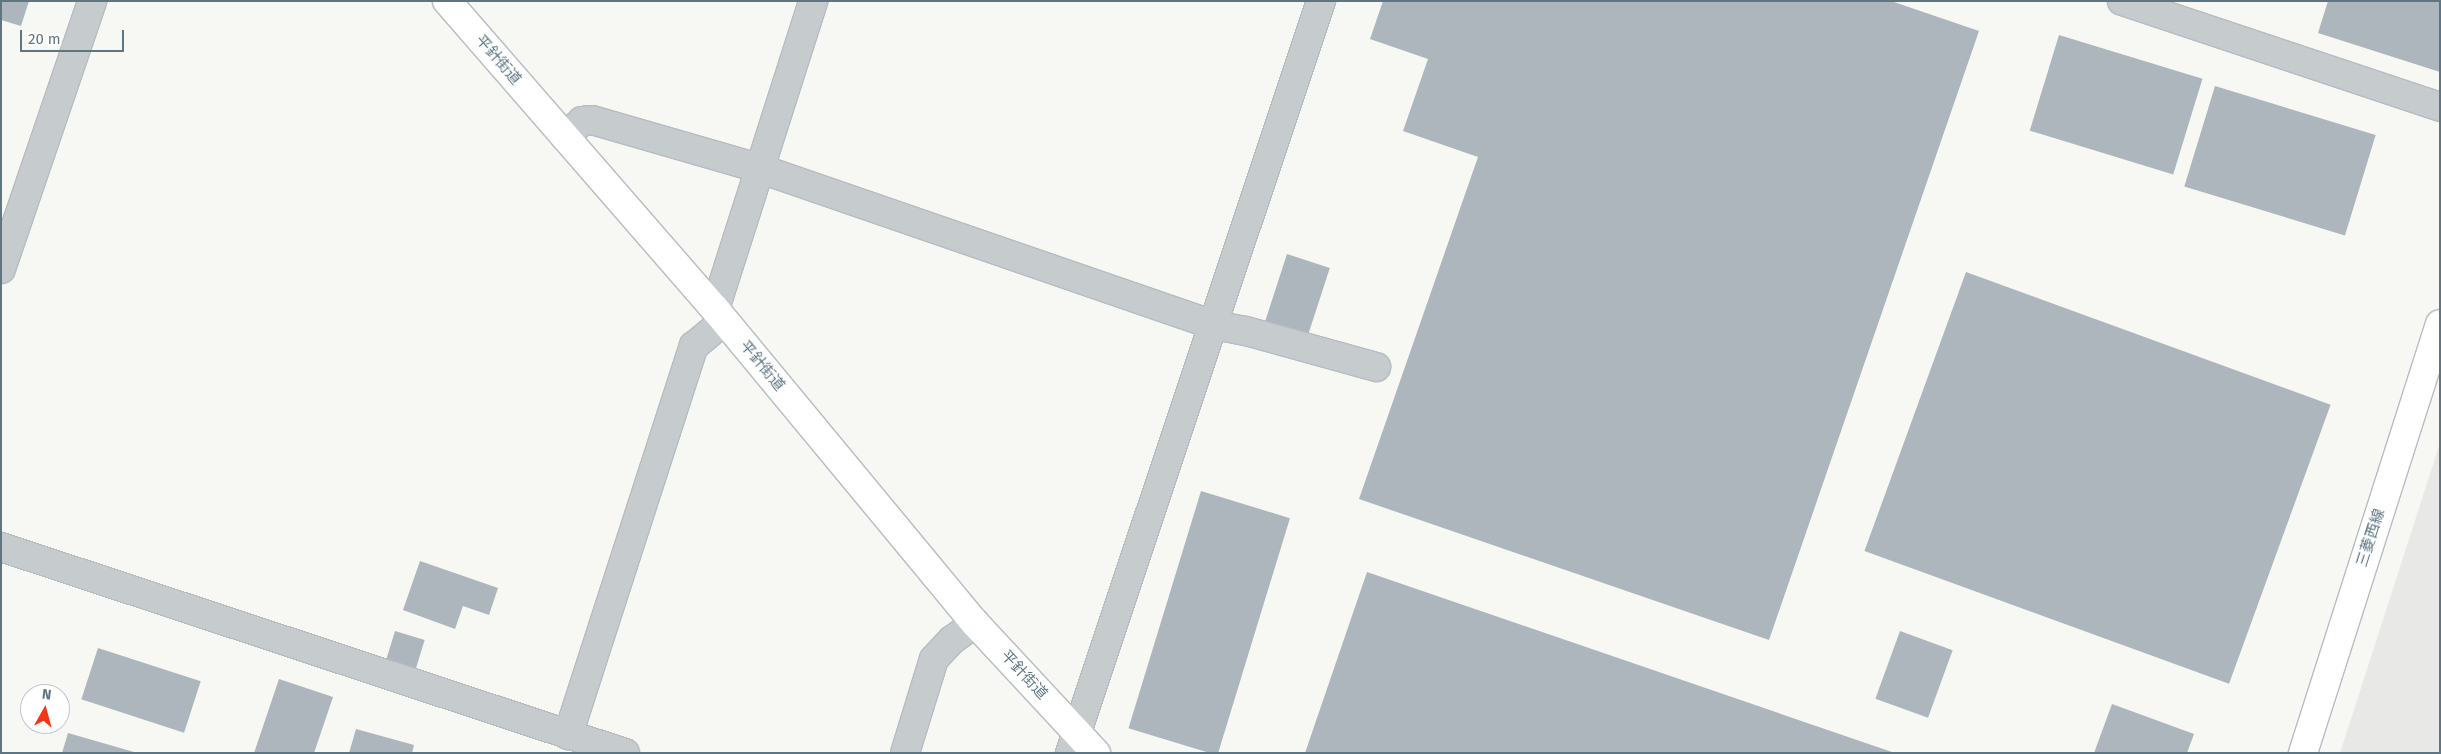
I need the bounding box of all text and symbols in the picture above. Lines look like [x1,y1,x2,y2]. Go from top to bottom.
scale bar [22,20,126,52]
text: 20 m [28,30,61,48]
street label: 平針街道 [472,31,524,89]
street label: 平針街道 [736,337,788,395]
street label: 三菱西線 [2353,507,2389,569]
street label: 平針街道 [997,647,1051,703]
north arrow [20,684,70,734]
text: N [41,686,52,704]

